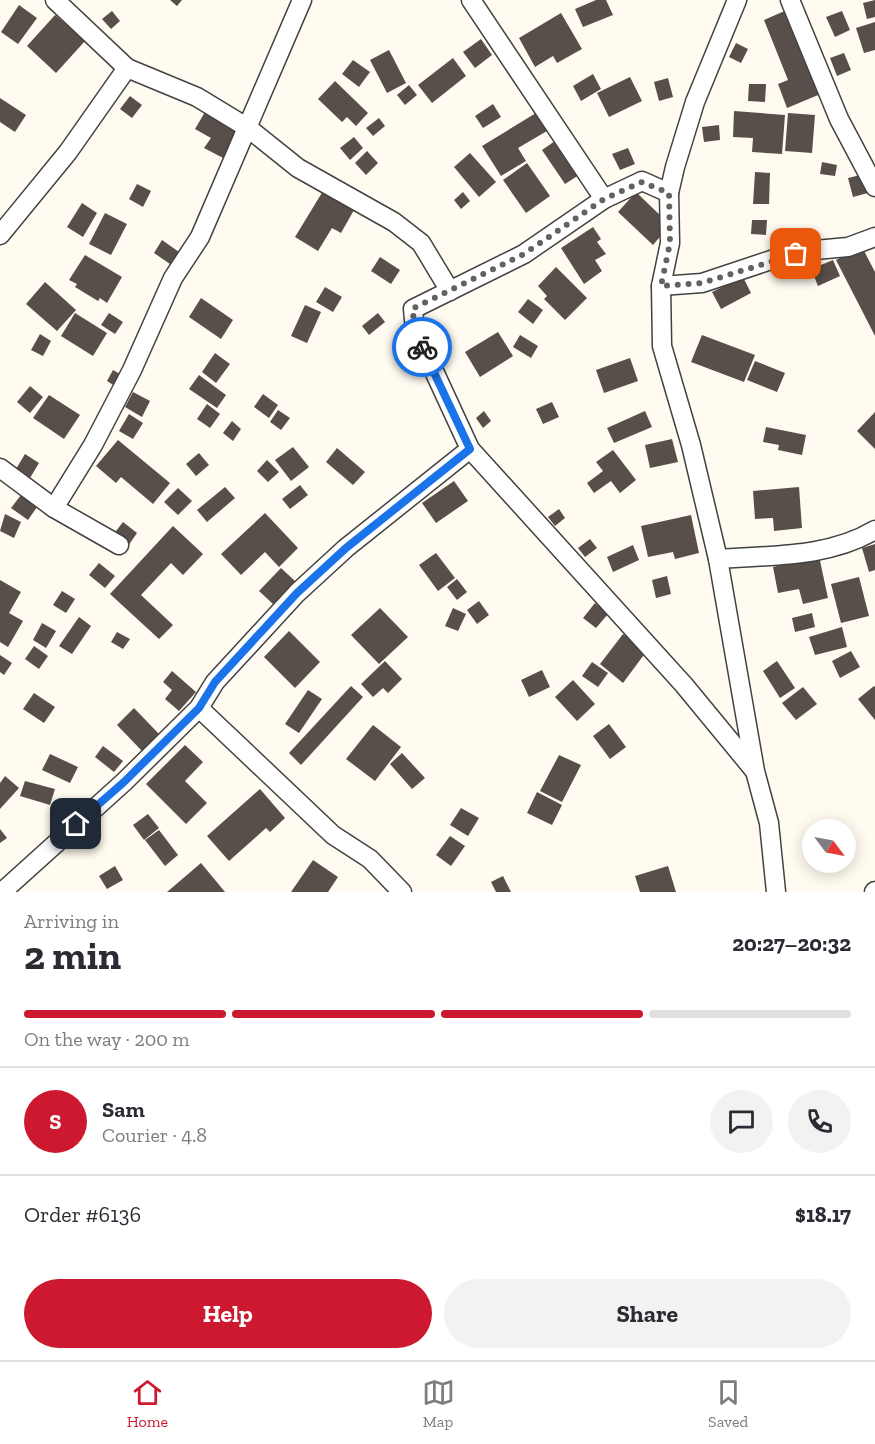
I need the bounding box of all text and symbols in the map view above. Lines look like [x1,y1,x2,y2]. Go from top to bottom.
pin [770,228,821,279]
icon: bag [779,237,812,270]
courier [392,317,452,377]
icon: bike [406,331,439,364]
pin [50,798,101,849]
icon: home [59,807,92,840]
north arrow [802,819,856,873]
map controls [802,819,856,873]
text: Arriving in [24,909,119,933]
text: 20:27–20:32 [732,930,851,957]
text: 2 min [24,932,121,979]
text: On the way · 200 m [24,1027,190,1051]
button: chat [710,1090,773,1153]
button: phone [788,1090,851,1153]
text: Sam [102,1096,145,1123]
text: S [49,1108,62,1135]
text: Courier · 4.8 [102,1123,207,1147]
text: Order #6136 [24,1201,141,1228]
text: $18.17 [795,1201,851,1228]
button: Help [24,1279,432,1348]
button: Share [444,1279,851,1348]
tab: Home [127,1376,168,1431]
tab: Map [422,1376,455,1431]
tab: Saved [708,1376,748,1431]

